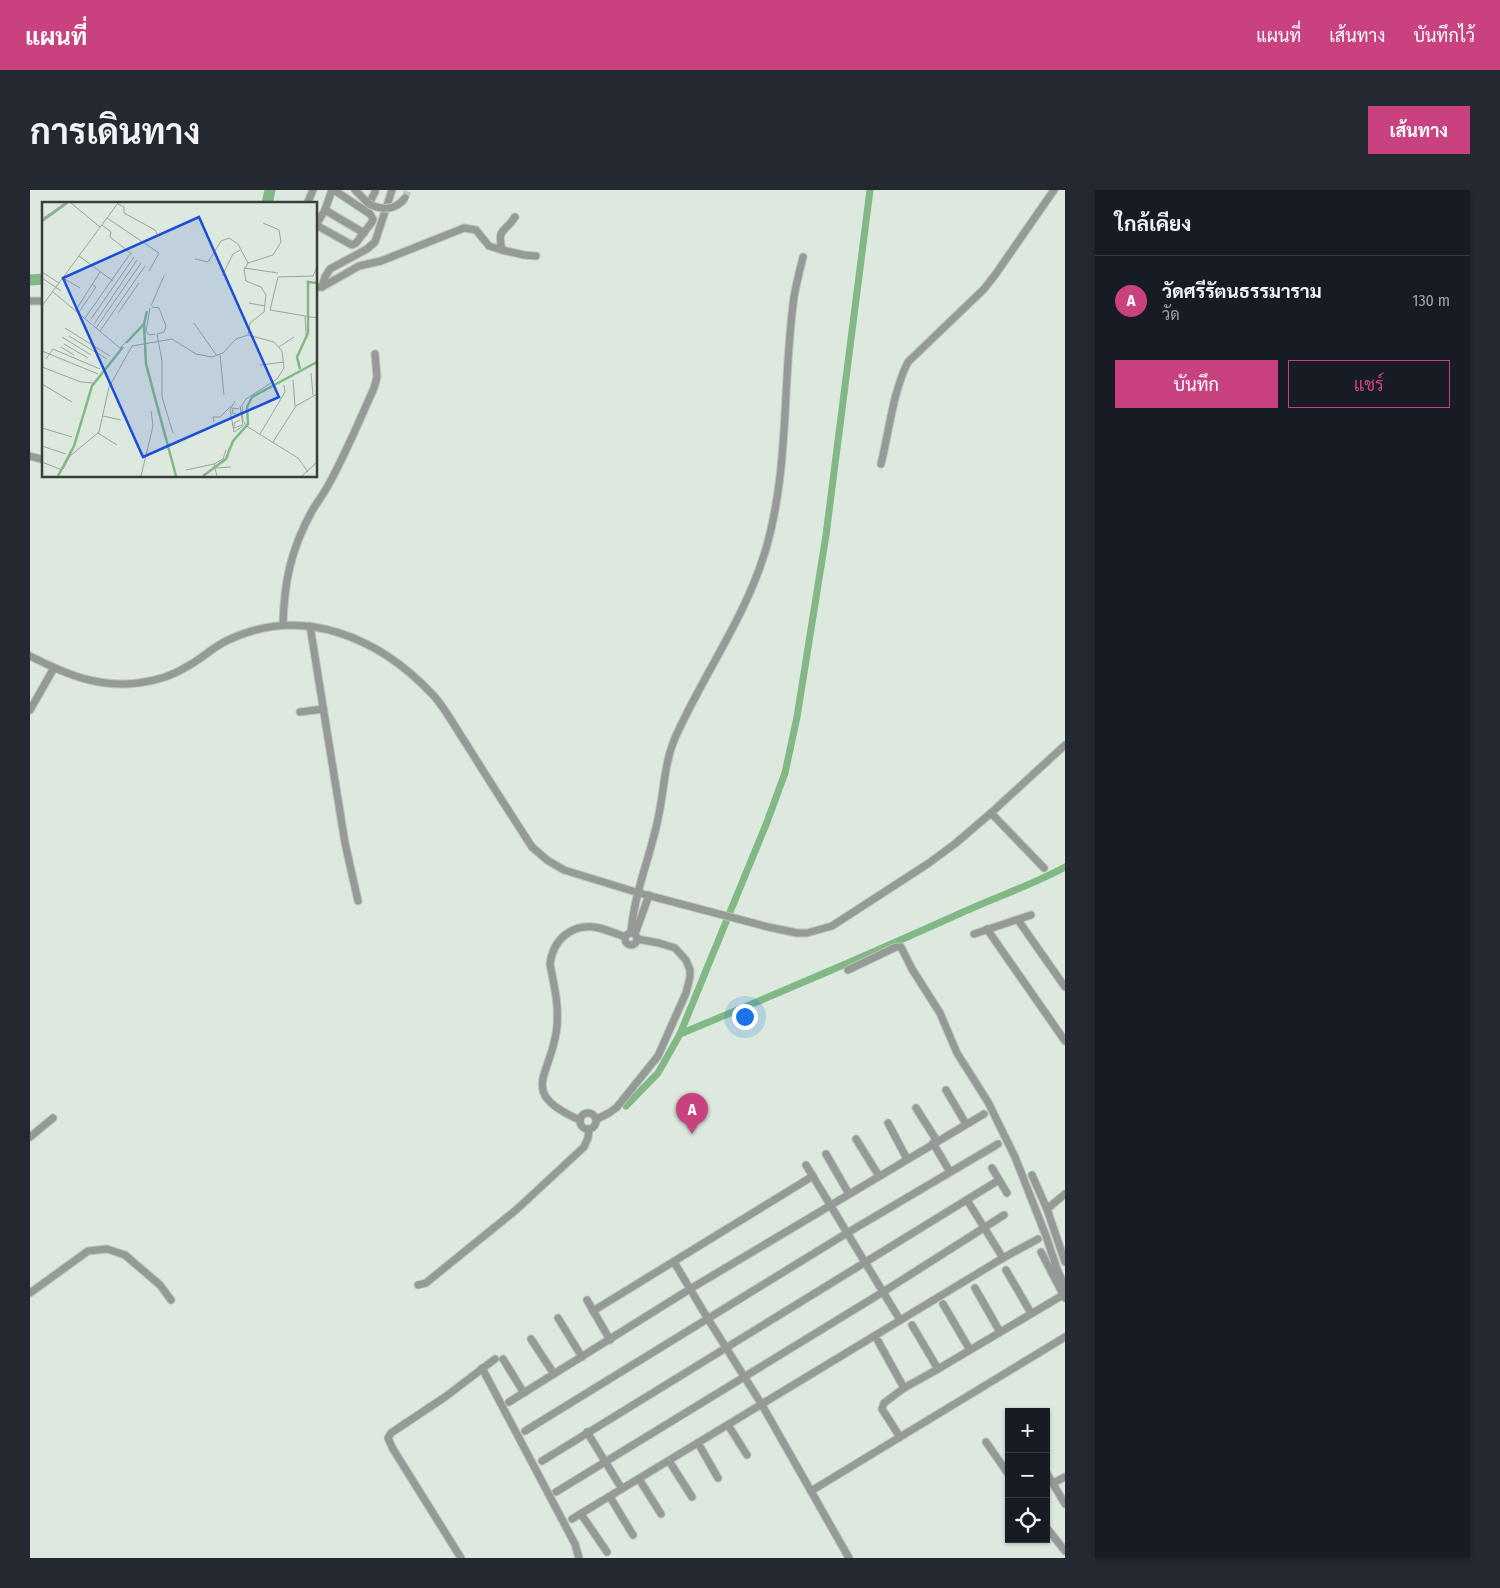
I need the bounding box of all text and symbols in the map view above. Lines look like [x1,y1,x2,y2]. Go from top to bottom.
text: แผนที่ [25,23,87,51]
text: แผนที่ [1256,25,1301,47]
text: เส้นทาง [1329,25,1385,47]
text: บันทึกไว้ [1413,25,1475,47]
button: เส้นทาง [1368,106,1470,154]
text: การเดินทาง [30,111,200,153]
inset map [42,202,318,478]
text: ใกล้เคียง [1115,211,1191,237]
text: วัดศรีรัตนธรรมาราม [1162,280,1322,303]
text: A [1127,291,1135,310]
text: 130 m [1412,291,1450,310]
text: วัด [1162,305,1180,324]
button: บันทึก [1115,360,1278,408]
button: แชร์ [1288,360,1450,408]
your location [732,1004,758,1030]
pin: A [676,1093,708,1134]
map controls [1005,1408,1050,1543]
button: + [1005,1408,1050,1453]
button: − [1005,1453,1050,1498]
button: locate [1005,1498,1050,1543]

